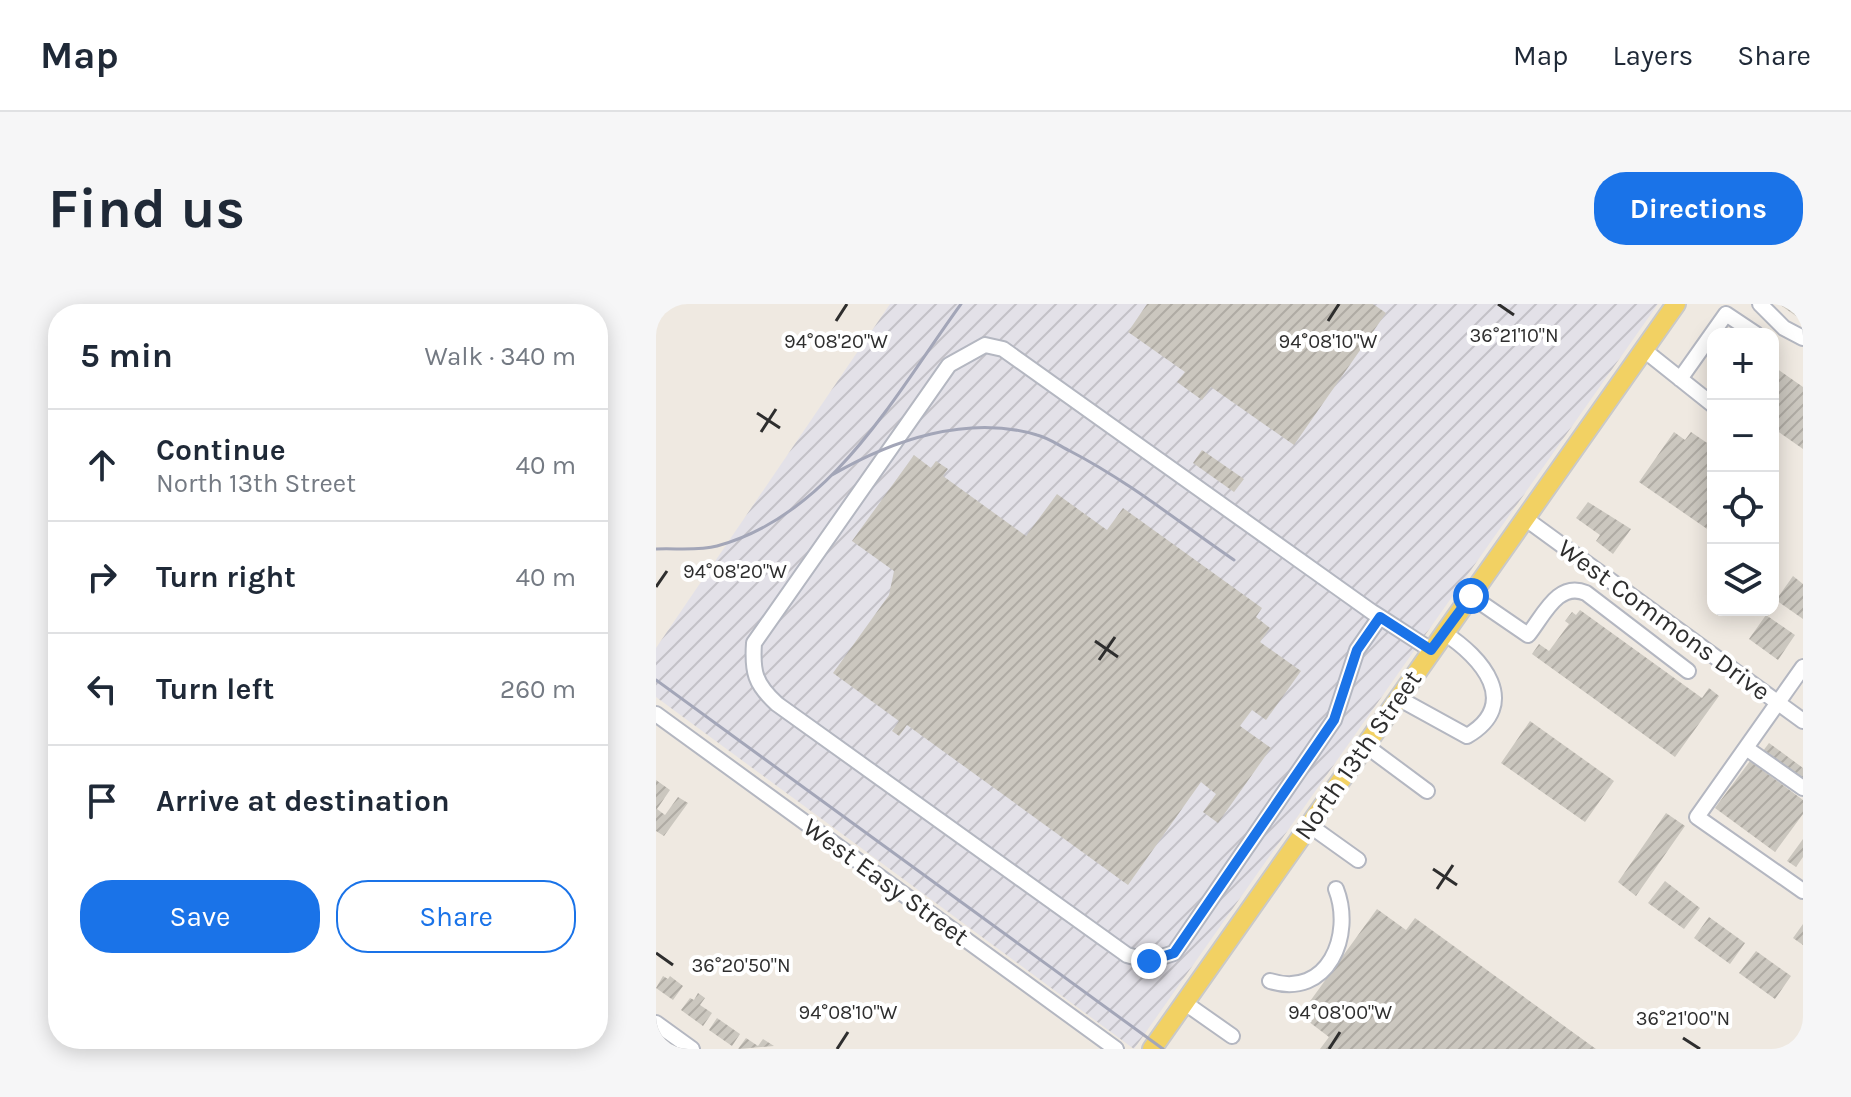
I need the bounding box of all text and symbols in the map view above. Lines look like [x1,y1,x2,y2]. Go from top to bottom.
text: Map [40,33,119,78]
text: Map [1513,39,1568,72]
text: Layers [1612,39,1693,72]
text: Share [1737,39,1811,72]
button: Directions [1594,172,1803,245]
text: Find us [48,176,245,241]
text: 36°21'10"N [1469,324,1559,347]
map controls [1707,328,1779,616]
button: + [1707,328,1779,400]
text: 94°08'20"W [784,330,888,353]
text: 94°08'10"W [1279,330,1378,353]
text: 5 min [80,336,173,376]
text: Walk · 340 m [425,341,576,372]
button: − [1707,400,1779,472]
text: Continue [156,432,286,468]
icon: ahead [80,443,124,487]
text: 40 m [516,450,576,481]
text: North 13th Street [156,468,356,499]
button: locate [1707,472,1779,544]
street label: West Commons Drive [1552,533,1776,707]
button: layers [1707,544,1779,616]
icon: right [80,555,124,599]
text: Turn right [156,559,296,595]
text: 94°08'20"W [683,560,787,583]
text: 40 m [516,562,576,593]
route start [1453,578,1489,614]
street label: North 13th Street [1288,664,1428,846]
icon: left [80,667,124,711]
text: Turn left [156,671,274,707]
text: 260 m [500,674,576,705]
icon: arrive [80,779,124,823]
text: Arrive at destination [156,783,450,819]
street label: West Easy Street [797,812,975,953]
button: Save [80,880,320,953]
button: Share [336,880,576,953]
route end [1131,943,1167,979]
text: 36°20'50"N [691,954,791,977]
text: 94°08'10"W [799,1001,898,1024]
text: 94°08'00"W [1288,1001,1392,1024]
text: 36°21'00"N [1636,1007,1730,1030]

